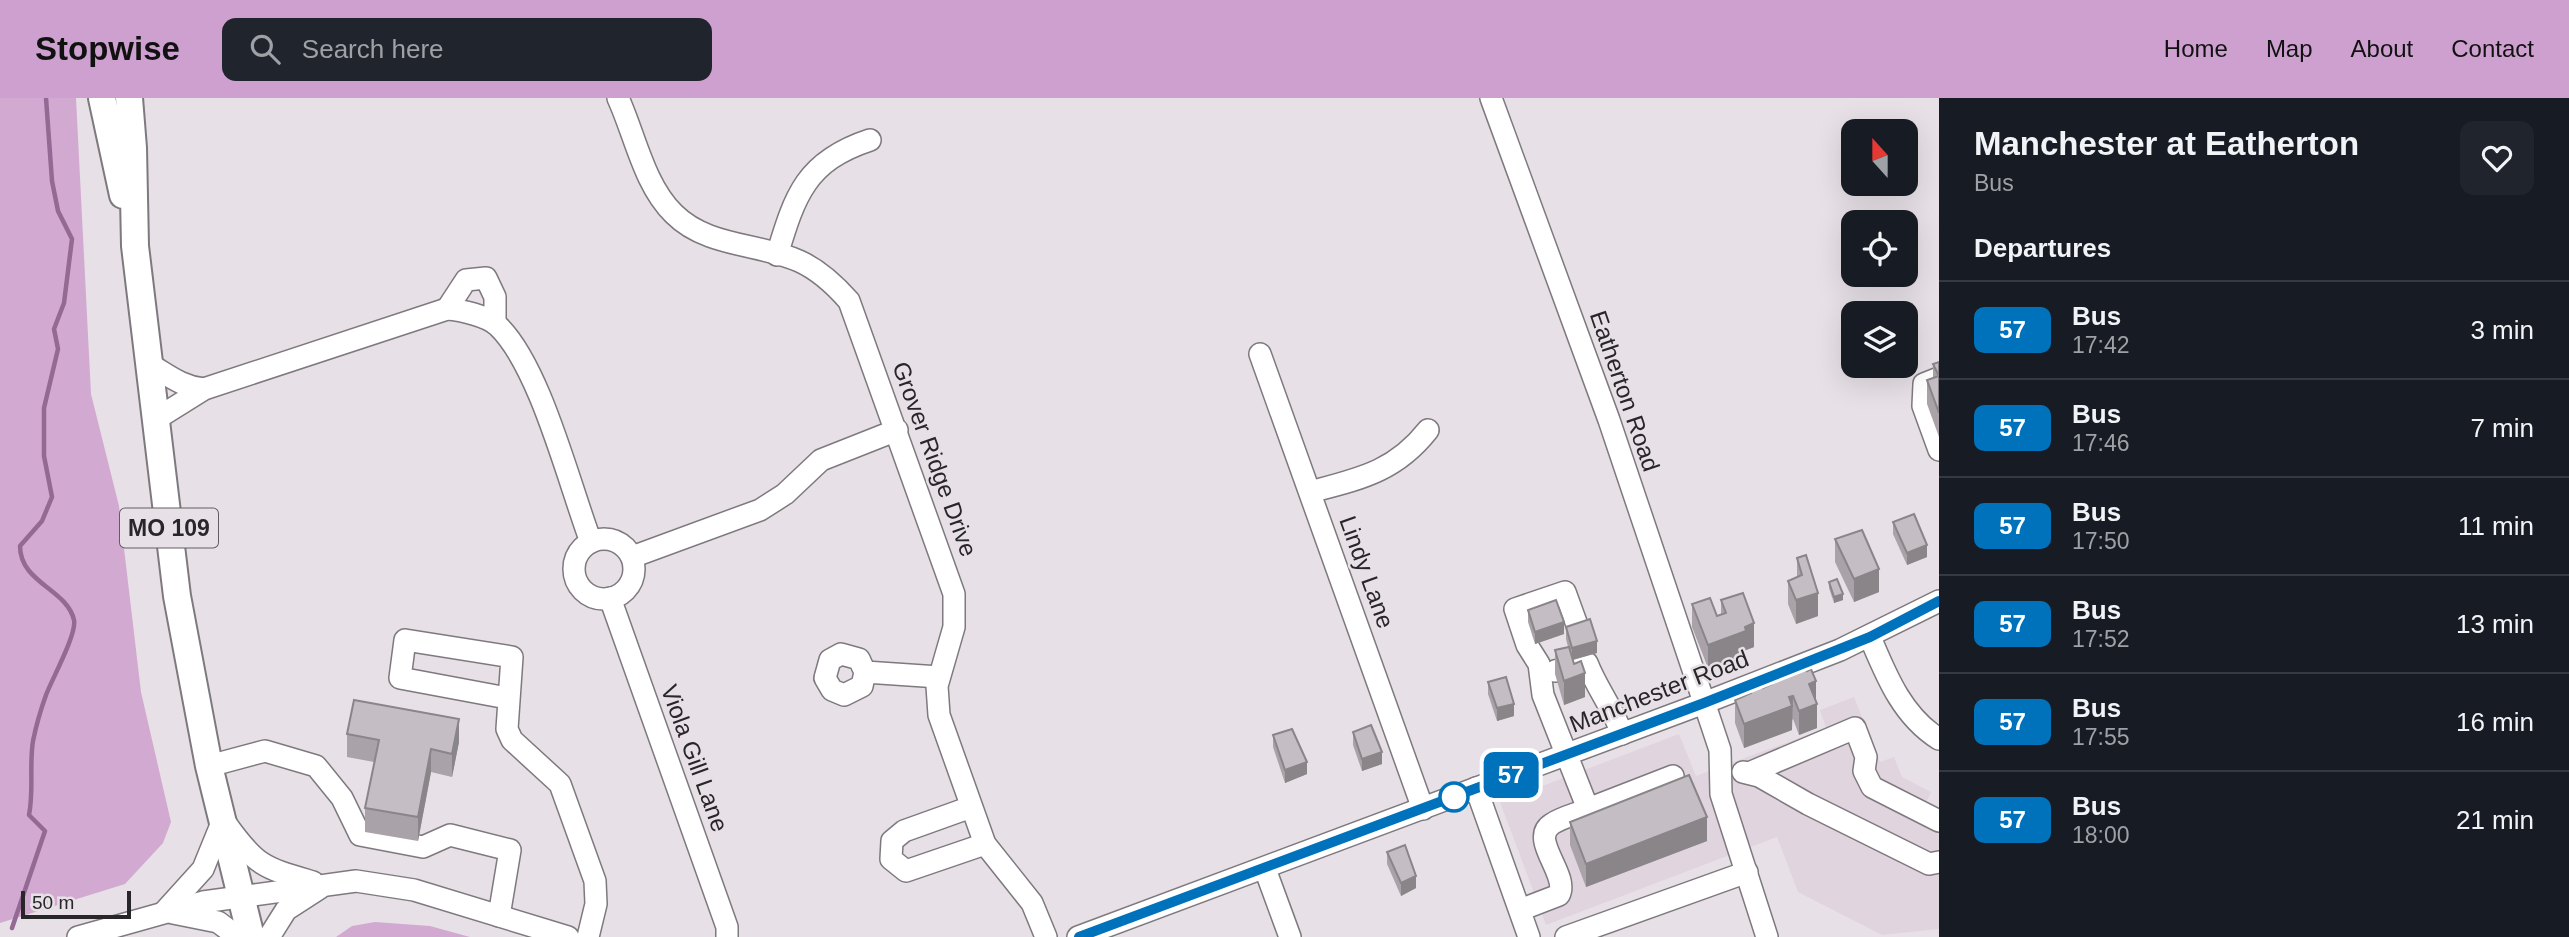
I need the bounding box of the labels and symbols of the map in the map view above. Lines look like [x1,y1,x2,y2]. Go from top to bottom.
north arrow [1841,119,1918,196]
street label: Eatherton Road [1585,307,1665,475]
street label: Grover Ridge Drive [887,358,983,560]
road number: MO 109 [120,508,218,548]
street label: Lindy Lane [1334,512,1400,632]
street label: Manchester Road [1566,644,1752,738]
street label: Viola Gill Lane [656,681,734,835]
line badge: 57 [1480,752,1542,798]
unlabelled marker [1439,782,1469,812]
scale bar [21,888,131,920]

